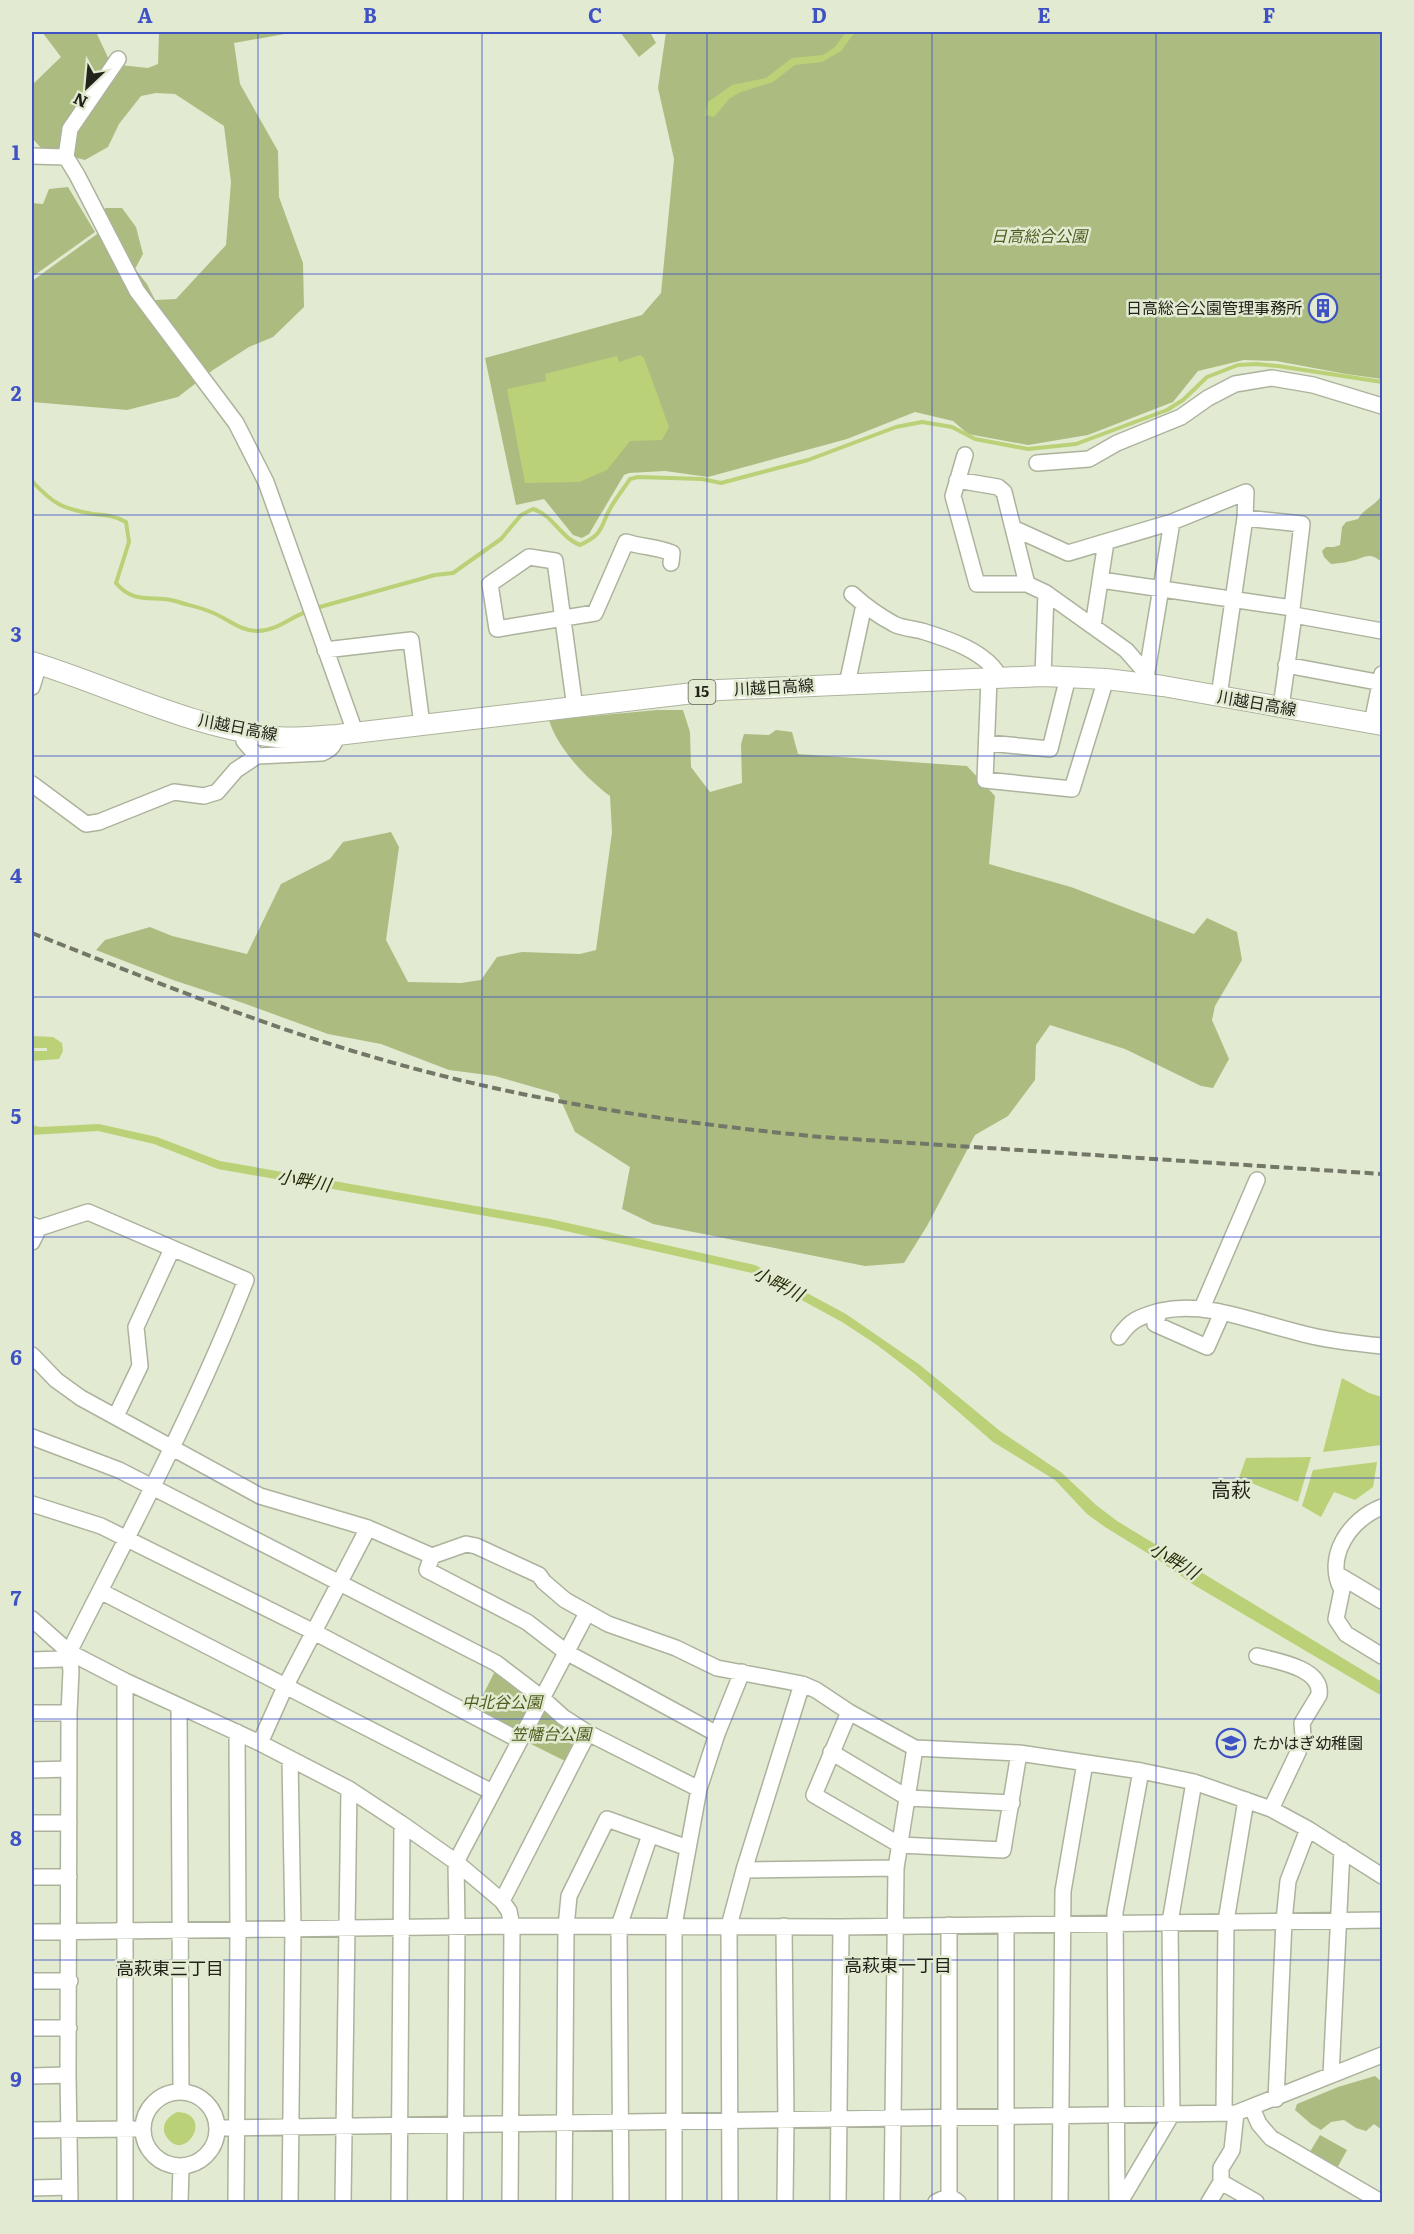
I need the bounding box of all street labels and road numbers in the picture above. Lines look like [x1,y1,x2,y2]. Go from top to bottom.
street label: 川越日高線 [733,672,815,700]
road number: 15 [688,680,716,704]
street label: 川越日高線 [1216,683,1299,721]
street label: 川越日高線 [197,707,280,745]

